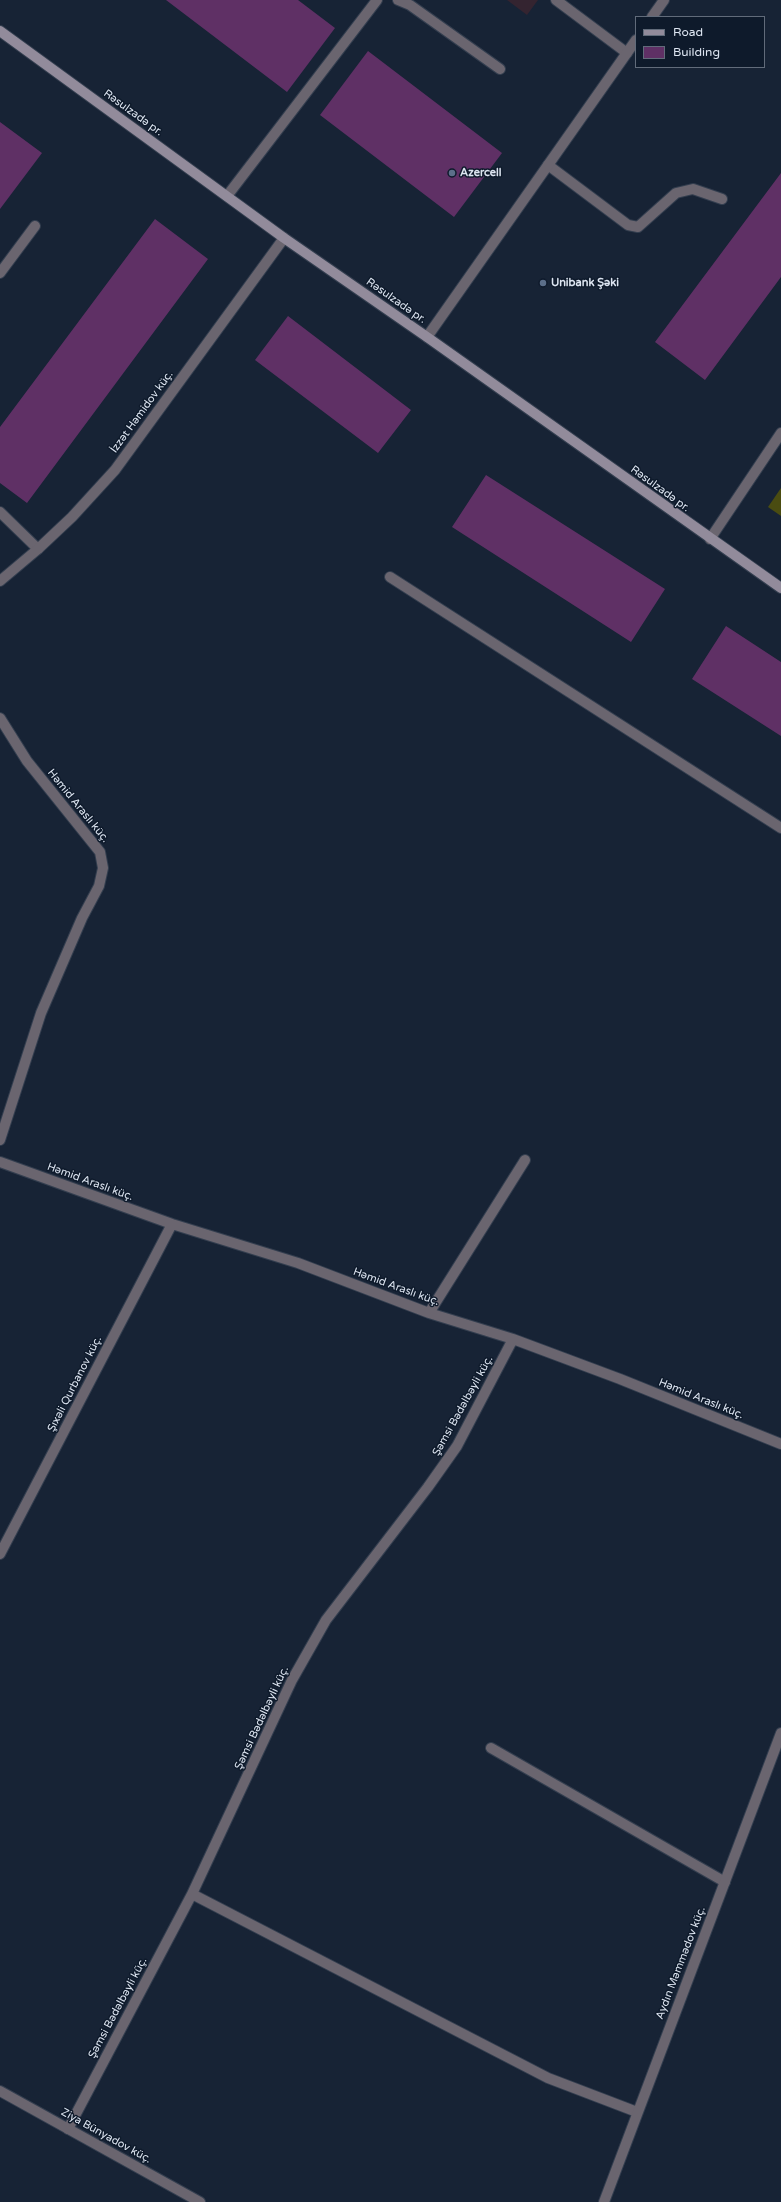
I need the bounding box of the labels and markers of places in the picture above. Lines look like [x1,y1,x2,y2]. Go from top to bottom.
place label: Azercell [460,166,501,180]
marker: Azercell [447,168,457,178]
place label: Unibank Şəki [551,276,619,290]
marker: Unibank Şəki [538,278,548,288]

